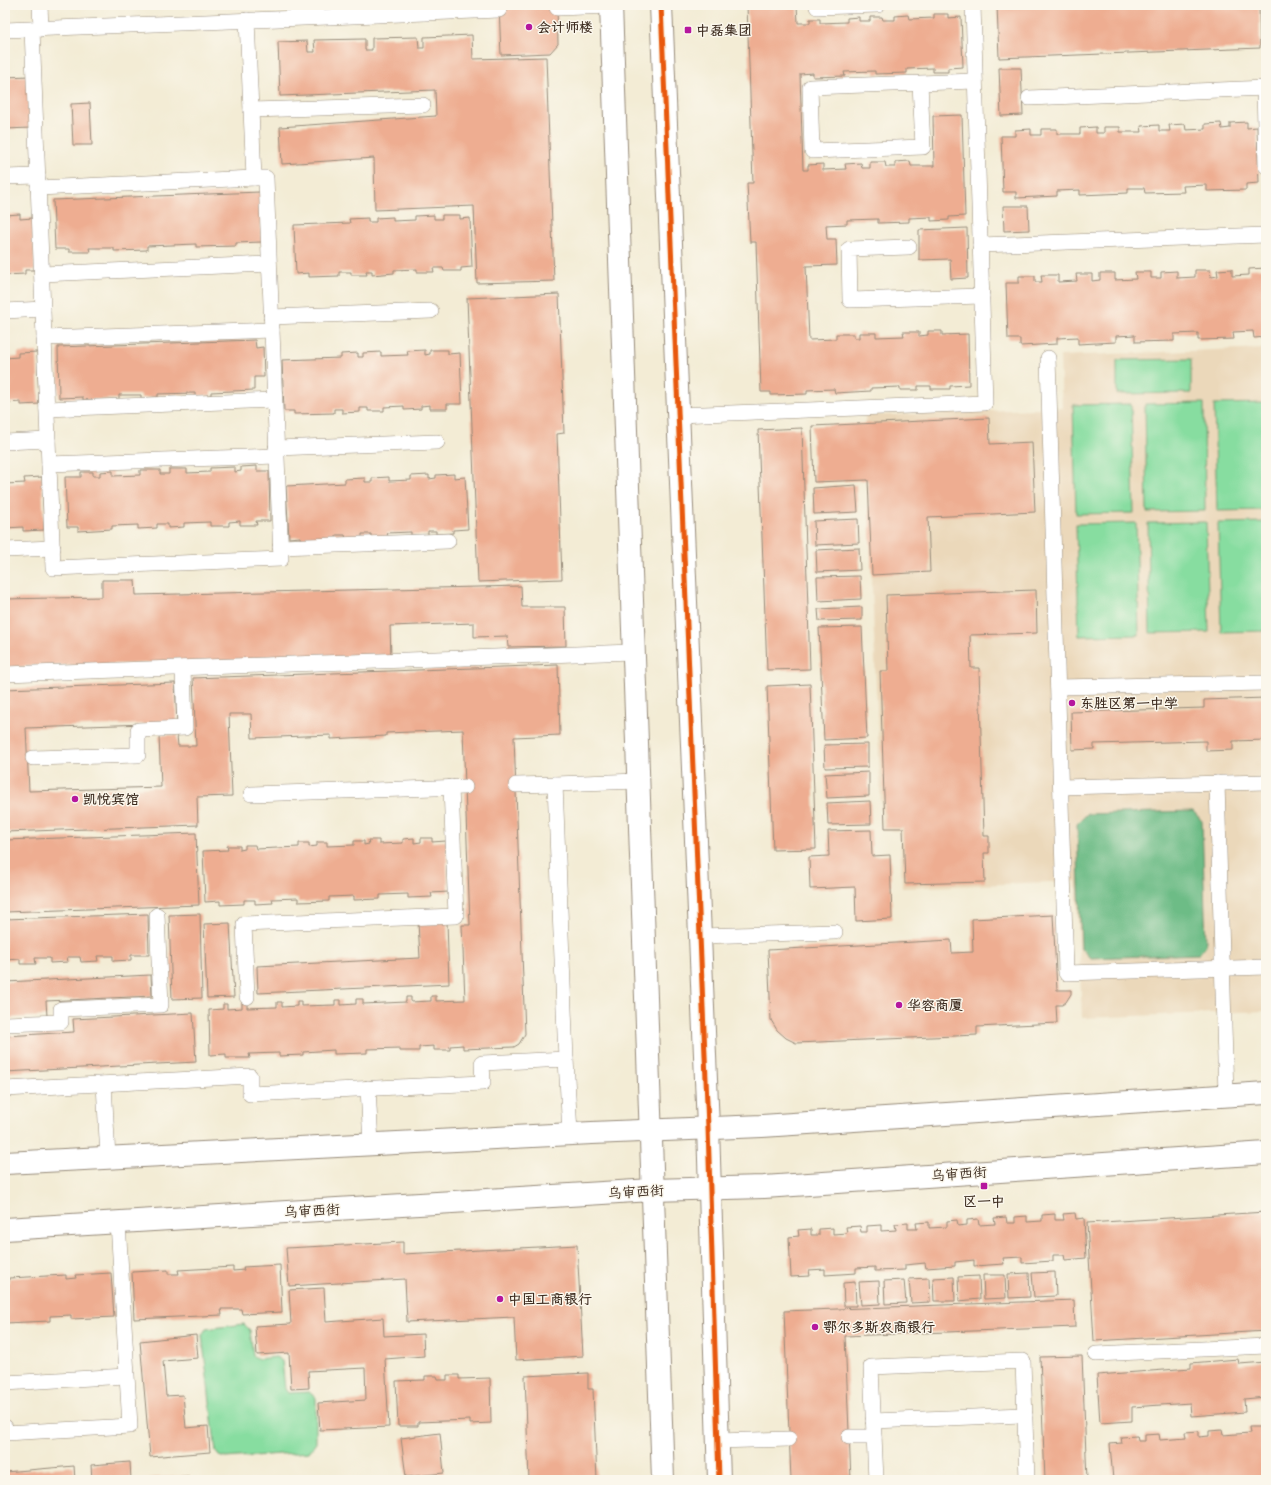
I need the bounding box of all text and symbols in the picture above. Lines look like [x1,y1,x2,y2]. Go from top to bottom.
place label: 会计师楼 [537,19,593,36]
marker: 会计师楼 [524,22,534,32]
place label: 中磊集团 [696,22,752,39]
marker: 中磊集团 [683,25,693,35]
place label: 东胜区第一中学 [1080,695,1178,712]
marker: 东胜区第一中学 [1067,698,1077,708]
place label: 凯悦宾馆 [83,791,139,808]
marker: 凯悦宾馆 [70,794,80,804]
place label: 华容商厦 [907,997,963,1014]
marker: 华容商厦 [894,1000,904,1010]
street label: 乌审西街 [930,1164,988,1184]
marker: 区一中 [979,1181,989,1191]
street label: 乌审西街 [608,1182,664,1202]
place label: 区一中 [963,1193,1005,1210]
street label: 乌审西街 [284,1201,340,1221]
place label: 中国工商银行 [508,1291,592,1308]
marker: 中国工商银行 [495,1294,505,1304]
place label: 鄂尔多斯农商银行 [823,1319,935,1336]
marker: 鄂尔多斯农商银行 [810,1322,820,1332]

